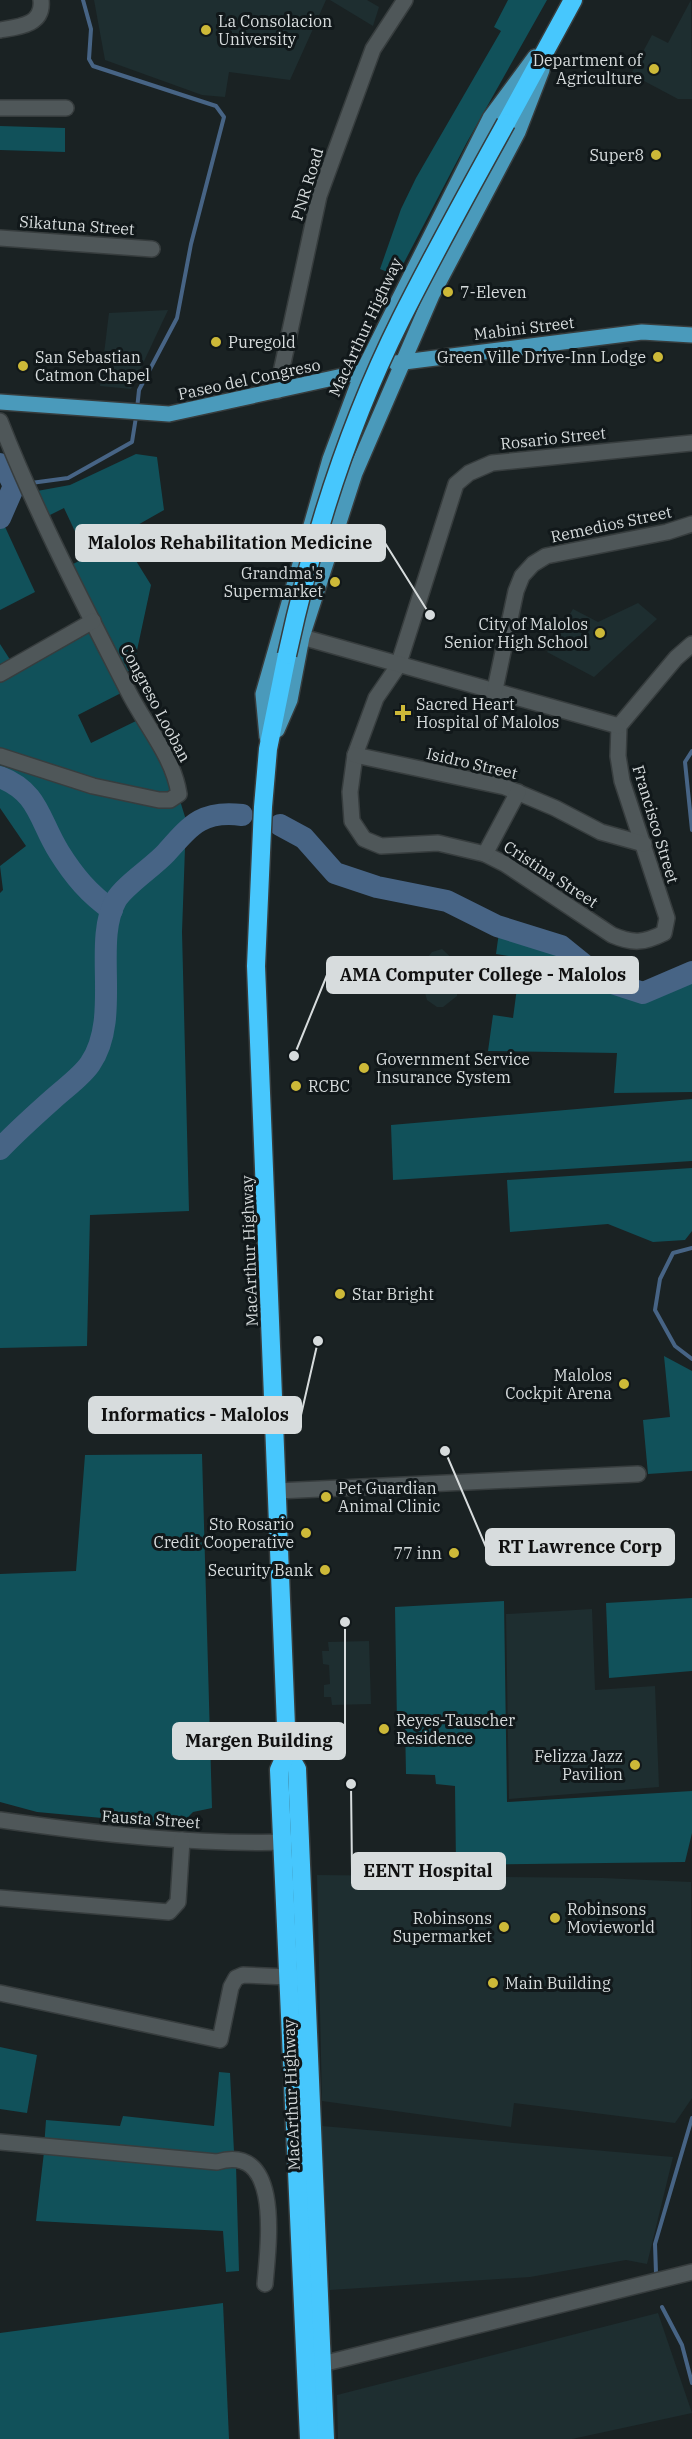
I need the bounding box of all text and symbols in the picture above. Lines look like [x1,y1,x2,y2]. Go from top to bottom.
place label: La Consolacion University [218,11,332,49]
marker: La Consolacion University [199,23,213,37]
place label: Department of Agriculture [533,50,644,88]
marker: Department of Agriculture [647,62,661,76]
street label: PNR Road [286,145,328,223]
place label: Super8 [589,145,644,165]
marker: Super8 [649,148,663,162]
street label: Sikatuna Street [19,211,136,239]
street label: MacArthur Highway [324,254,406,400]
place label: 7-Eleven [460,282,527,302]
marker: 7-Eleven [441,285,455,299]
street label: Mabini Street [473,312,576,344]
place label: Puregold [228,332,296,352]
marker: Puregold [209,335,223,349]
place label: San Sebastian Catmon Chapel [35,347,150,385]
place label: Green Ville Drive-Inn Lodge [437,347,646,367]
marker: Green Ville Drive-Inn Lodge [651,350,665,364]
street label: Paseo del Congreso [176,354,322,404]
marker: San Sebastian Catmon Chapel [16,359,30,373]
street label: Rosario Street [499,422,607,453]
street label: Remedios Street [549,501,674,547]
callout: Malolos Rehabilitation Medicine [76,525,385,561]
text: Malolos Rehabilitation Medicine [88,531,372,554]
place label: Grandma's Supermarket [224,563,323,601]
marker: Grandma's Supermarket [328,575,342,589]
place label: City of Malolos Senior High School [444,614,588,652]
marker: City of Malolos Senior High School [593,626,607,640]
street label: Congreso Looban [116,641,196,765]
place label: Sacred Heart Hospital of Malolos [416,694,559,732]
marker: Sacred Heart Hospital of Malolos [394,704,412,722]
street label: Isidro Street [424,743,520,783]
street label: Francisco Street [629,762,684,886]
street label: Cristina Street [500,836,602,912]
callout: AMA Computer College - Malolos [327,957,638,993]
text: AMA Computer College - Malolos [340,963,626,986]
place label: Government Service Insurance System [376,1049,530,1087]
marker: Government Service Insurance System [357,1061,371,1075]
place label: RCBC [308,1076,350,1096]
marker: RCBC [289,1079,303,1093]
street label: MacArthur Highway [236,1175,262,1327]
place label: Star Bright [352,1284,434,1304]
marker: Star Bright [333,1287,347,1301]
place label: Malolos Cockpit Arena [505,1365,612,1403]
marker: Malolos Cockpit Arena [617,1377,631,1391]
callout: Informatics - Malolos [89,1397,301,1433]
text: Informatics - Malolos [101,1403,289,1426]
place label: Pet Guardian Animal Clinic [338,1478,440,1516]
marker: Pet Guardian Animal Clinic [319,1490,333,1504]
place label: Sto Rosario Credit Cooperative [154,1514,294,1552]
marker: Sto Rosario Credit Cooperative [299,1526,313,1540]
callout: RT Lawrence Corp [486,1529,674,1565]
text: RT Lawrence Corp [498,1535,662,1558]
place label: 77 inn [394,1543,442,1563]
marker: 77 inn [447,1546,461,1560]
place label: Security Bank [208,1560,314,1580]
marker: Security Bank [318,1563,332,1577]
place label: Reyes-Tauscher Residence [396,1710,515,1748]
marker: Reyes-Tauscher Residence [377,1722,391,1736]
callout: Margen Building [173,1723,345,1759]
text: Margen Building [185,1729,333,1752]
place label: Felizza Jazz Pavilion [534,1746,623,1784]
marker: Felizza Jazz Pavilion [628,1758,642,1772]
street label: Fausta Street [101,1806,201,1832]
callout: EENT Hospital [352,1853,505,1889]
text: EENT Hospital [363,1859,493,1882]
place label: Robinsons Movieworld [567,1899,655,1937]
place label: Robinsons Supermarket [393,1908,492,1946]
marker: Robinsons Movieworld [548,1911,562,1925]
marker: Robinsons Supermarket [497,1920,511,1934]
place label: Main Building [505,1973,611,1993]
marker: Main Building [486,1976,500,1990]
street label: MacArthur Highway [278,2019,304,2171]

